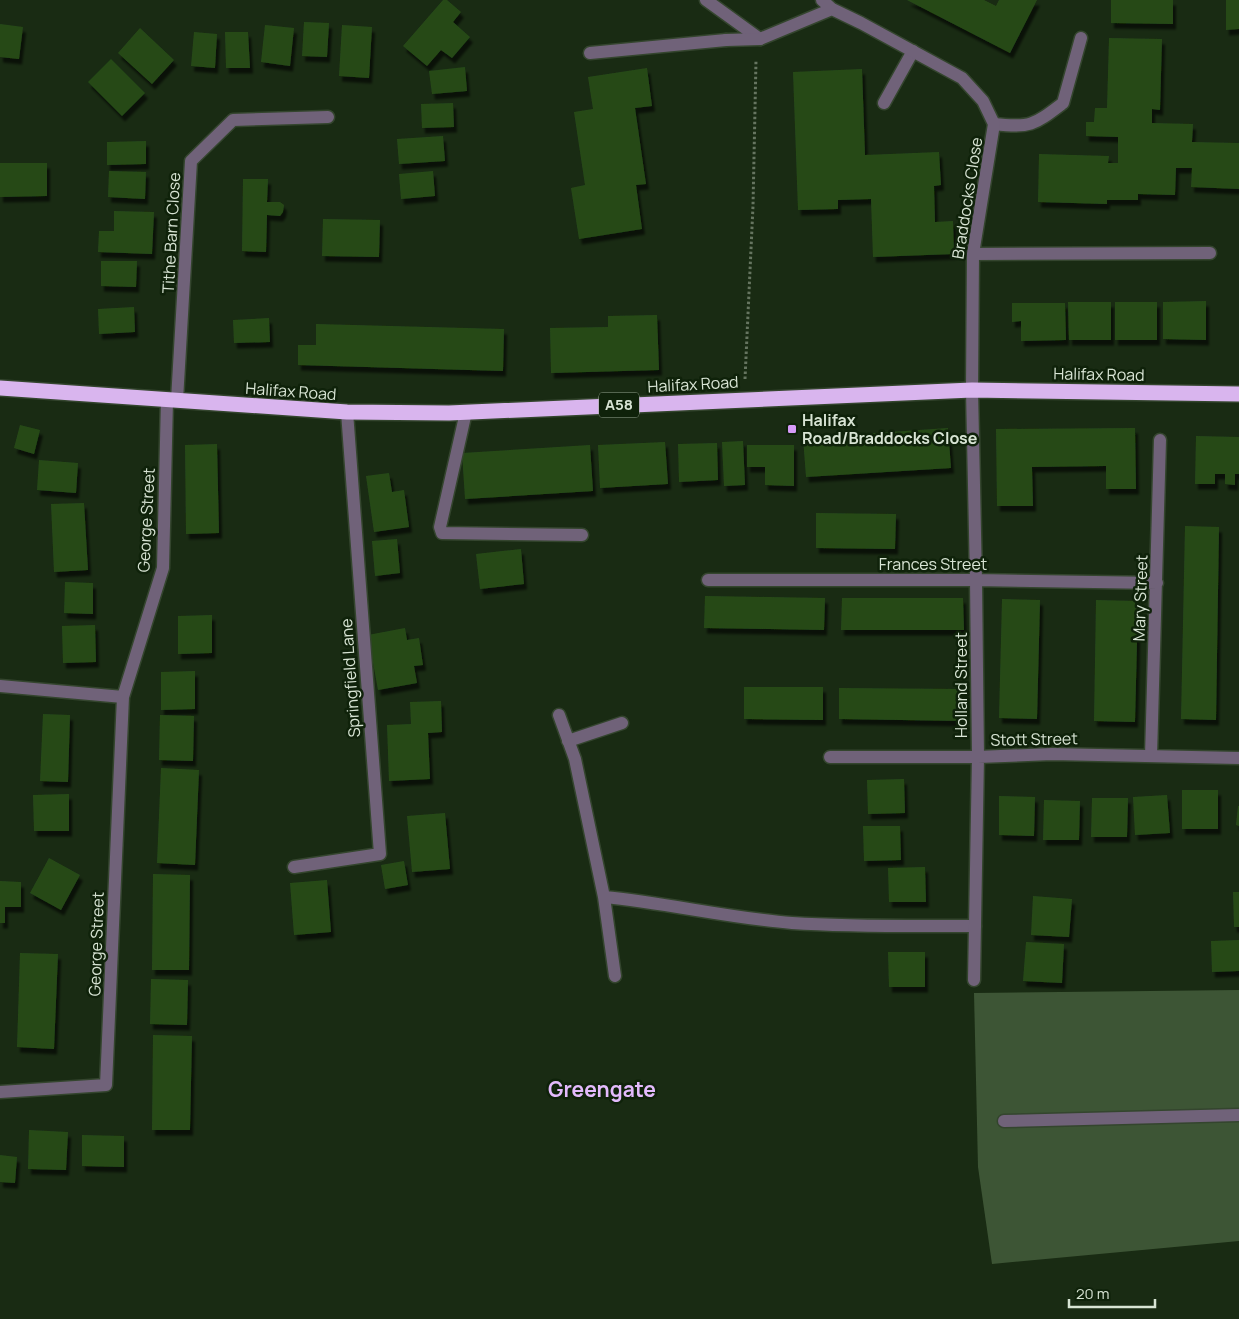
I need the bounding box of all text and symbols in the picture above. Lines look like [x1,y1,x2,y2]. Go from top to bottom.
street label: Braddocks Close [947,135,987,261]
street label: Tithe Barn Close [157,172,185,294]
street label: Halifax Road [1053,362,1145,386]
street label: Halifax Road [647,371,739,397]
street label: Halifax Road [245,377,337,405]
road number: A58 [599,392,639,418]
place label: Halifax Road/Braddocks Close [802,409,978,449]
marker: Halifax Road/Braddocks Close [786,423,798,435]
street label: George Street [132,467,160,573]
street label: Frances Street [879,553,987,575]
street label: Mary Street [1127,554,1153,642]
street label: Springfield Lane [335,618,365,738]
street label: Holland Street [950,632,972,738]
street label: Stott Street [990,727,1078,751]
street label: George Street [83,891,109,997]
district label: Greengate [548,1075,656,1103]
scale bar [1069,1276,1155,1308]
text: 20 m [1076,1283,1109,1304]

